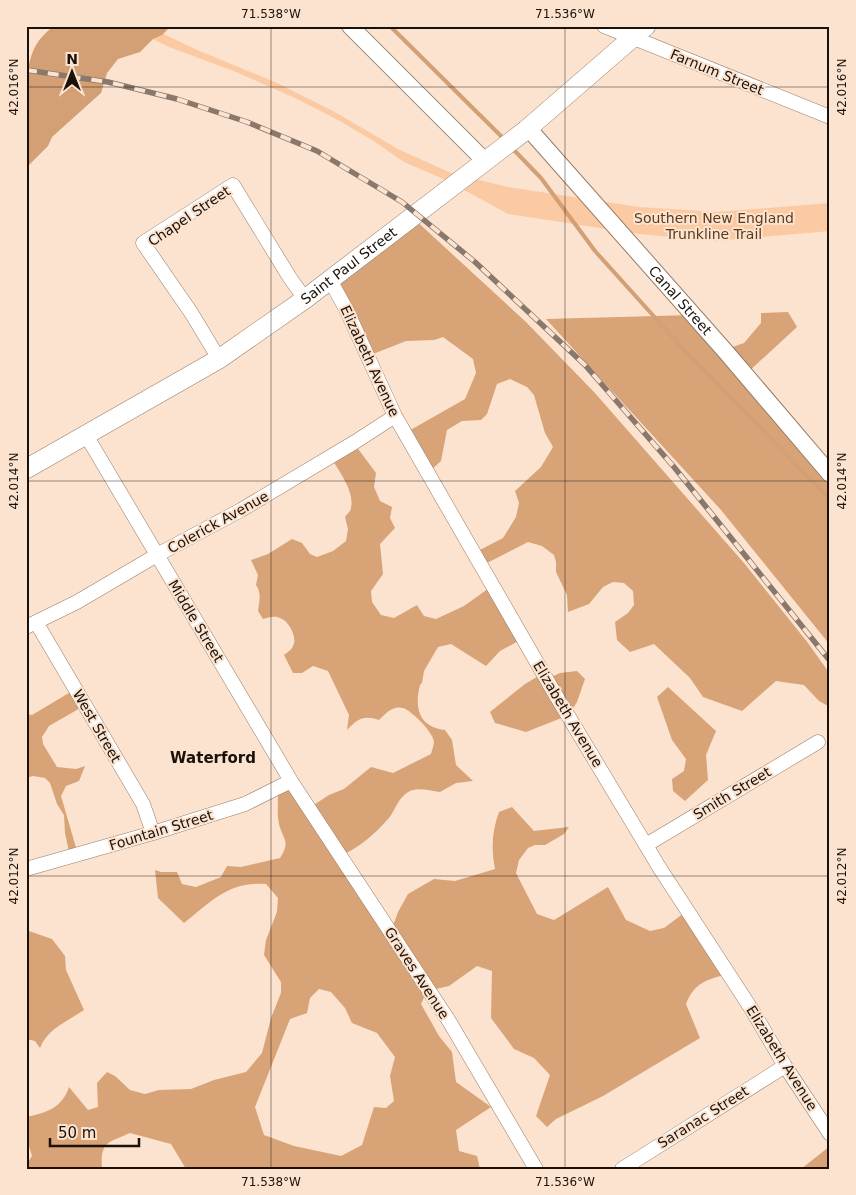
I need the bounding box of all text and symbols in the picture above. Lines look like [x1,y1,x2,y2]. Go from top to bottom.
text: 71.538°W [241,7,301,21]
text: 71.536°W [535,7,595,21]
street label: Farnum Street [668,46,766,98]
north arrow [48,48,98,98]
text: N [66,51,78,67]
text: 42.016°N [7,59,21,115]
text: 42.016°N [835,59,849,115]
street label: Chapel Street [145,182,234,249]
park label: Southern New England Trunkline Trail [634,210,794,242]
street label: Saint Paul Street [298,224,400,307]
street label: Canal Street [646,263,715,339]
street label: Elizabeth Avenue [337,303,403,419]
text: 42.014°N [7,453,21,509]
text: 42.014°N [835,453,849,509]
street label: Colerick Avenue [165,488,271,556]
street label: Middle Street [165,577,227,666]
street label: Elizabeth Avenue [530,658,606,770]
street label: West Street [70,687,125,766]
district label: Waterford [170,749,256,767]
street label: Smith Street [690,763,774,822]
street label: Fountain Street [107,806,215,853]
text: 42.012°N [7,848,21,904]
text: 42.012°N [835,848,849,904]
street label: Graves Avenue [381,924,453,1022]
street label: Elizabeth Avenue [743,1003,821,1113]
street label: Saranac Street [655,1082,752,1151]
scale bar [50,1115,139,1147]
text: 50 m [58,1124,96,1142]
text: 71.538°W [241,1175,301,1189]
text: 71.536°W [535,1175,595,1189]

